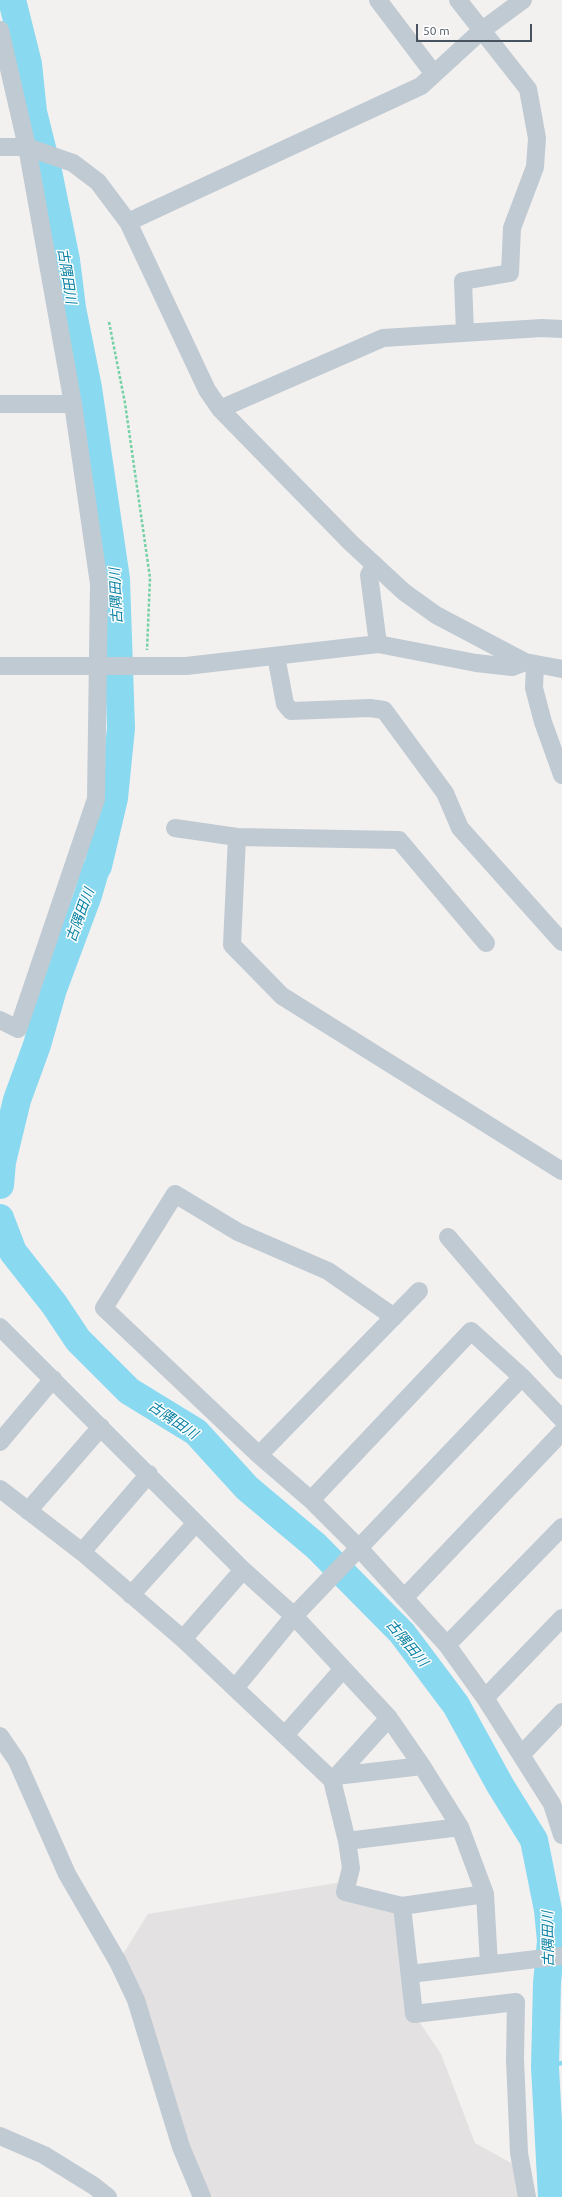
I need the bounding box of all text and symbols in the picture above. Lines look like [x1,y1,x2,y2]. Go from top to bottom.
scale bar [418,16,534,42]
text: 50 m [423,24,450,37]
water label: 古隅田川 [54,247,80,305]
water label: 古隅田川 [106,568,126,624]
water label: 古隅田川 [63,886,97,944]
water label: 古隅田川 [145,1397,201,1443]
water label: 古隅田川 [383,1616,431,1670]
water label: 古隅田川 [539,1911,557,1967]

